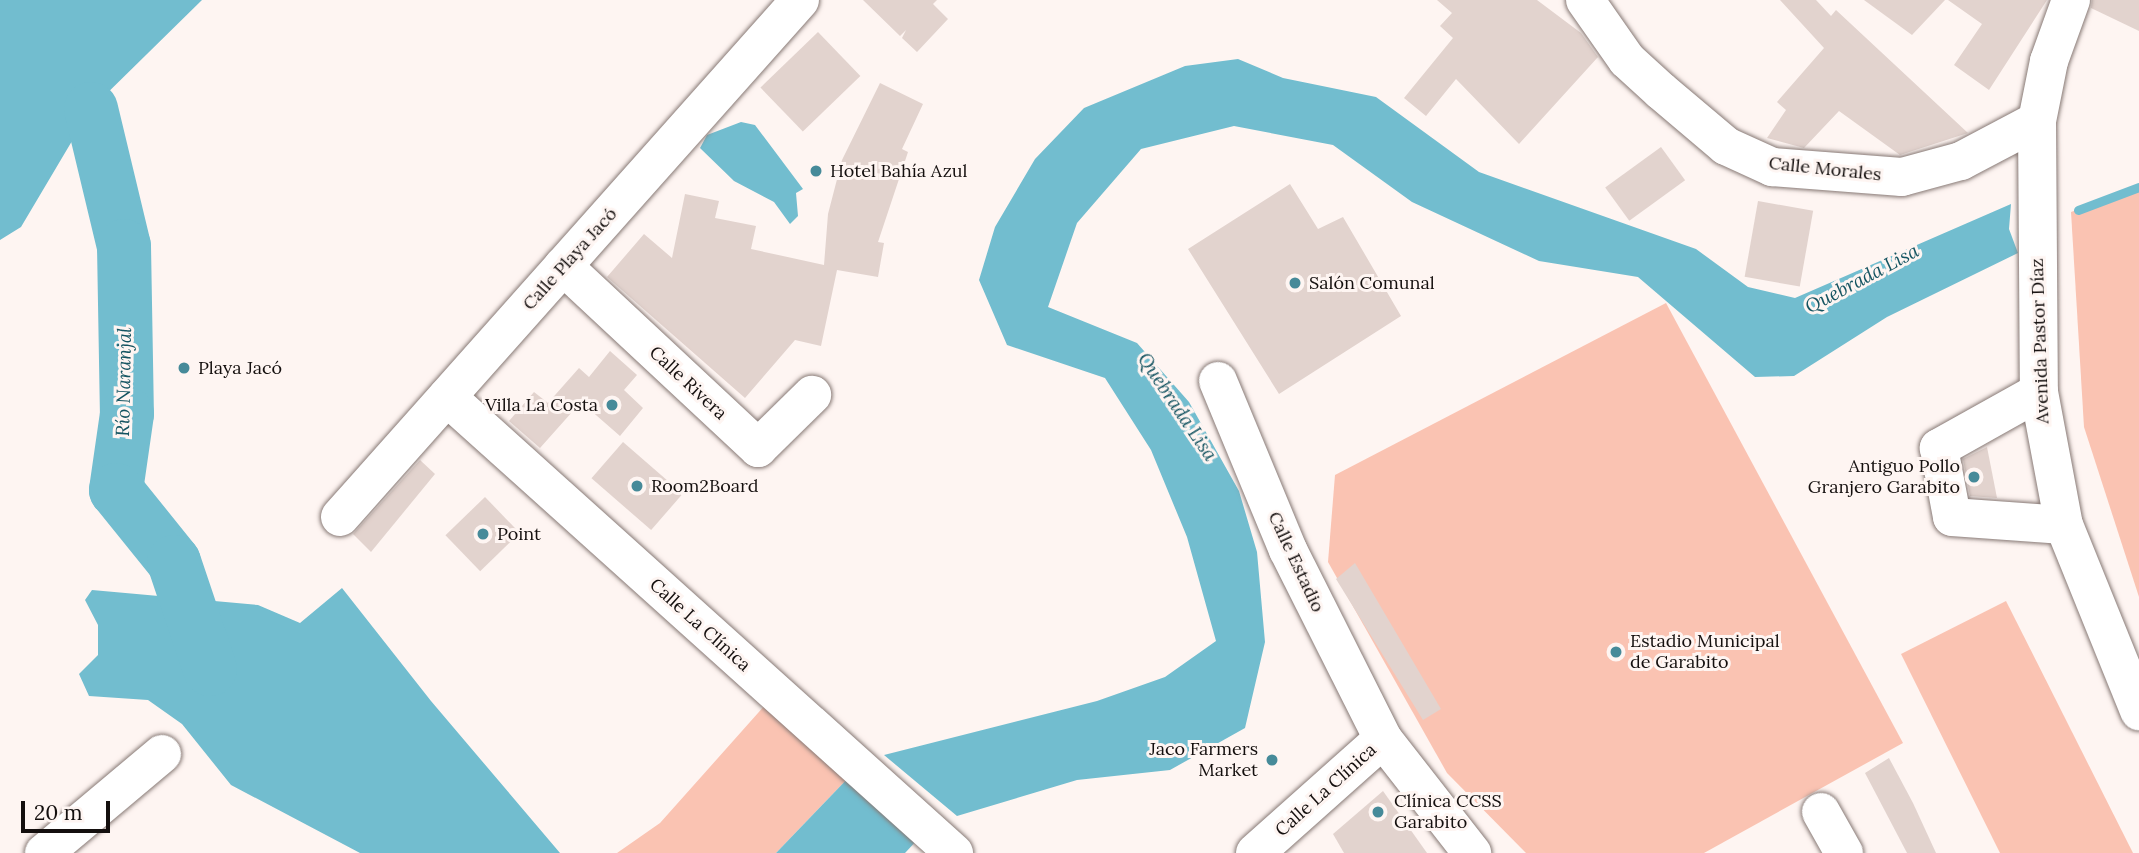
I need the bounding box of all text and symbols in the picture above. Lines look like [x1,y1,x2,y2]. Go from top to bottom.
street label: Calle Morales [1768,152,1882,186]
place label: Hotel Bahía Azul [830,160,968,182]
marker: Hotel Bahía Azul [808,163,824,179]
street label: Calle Playa Jacó [518,203,622,315]
water label: Quebrada Lisa [1801,240,1923,318]
street label: Avenida Pastor Díaz [2026,258,2054,424]
place label: Salón Comunal [1309,272,1435,294]
marker: Salón Comunal [1287,275,1303,291]
water label: Río Naranjal [112,327,136,437]
street label: Calle Rivera [645,342,731,424]
water label: Quebrada Lisa [1133,349,1221,465]
place label: Playa Jacó [198,357,282,379]
marker: Playa Jacó [176,360,192,376]
place label: Villa La Costa [485,394,598,416]
marker: Villa La Costa [604,397,620,413]
place label: Antiguo Pollo Granjero Garabito [1808,456,1960,498]
marker: Antiguo Pollo Granjero Garabito [1966,469,1982,485]
place label: Room2Board [651,475,758,497]
marker: Room2Board [629,478,645,494]
street label: Calle Estadio [1263,508,1329,616]
place label: Point [497,523,541,545]
marker: Point [475,526,491,542]
street label: Calle La Clínica [645,574,755,676]
place label: Estadio Municipal de Garabito [1630,631,1780,674]
marker: Estadio Municipal de Garabito [1608,644,1624,660]
place label: Jaco Farmers Market [1149,739,1258,782]
street label: Calle La Clínica [1271,739,1381,841]
marker: Jaco Farmers Market [1264,752,1280,768]
scale bar [24,786,114,830]
place label: Clínica CCSS Garabito [1394,791,1502,834]
text: 20 m [34,799,83,826]
marker: Clínica CCSS Garabito [1368,802,1388,822]

